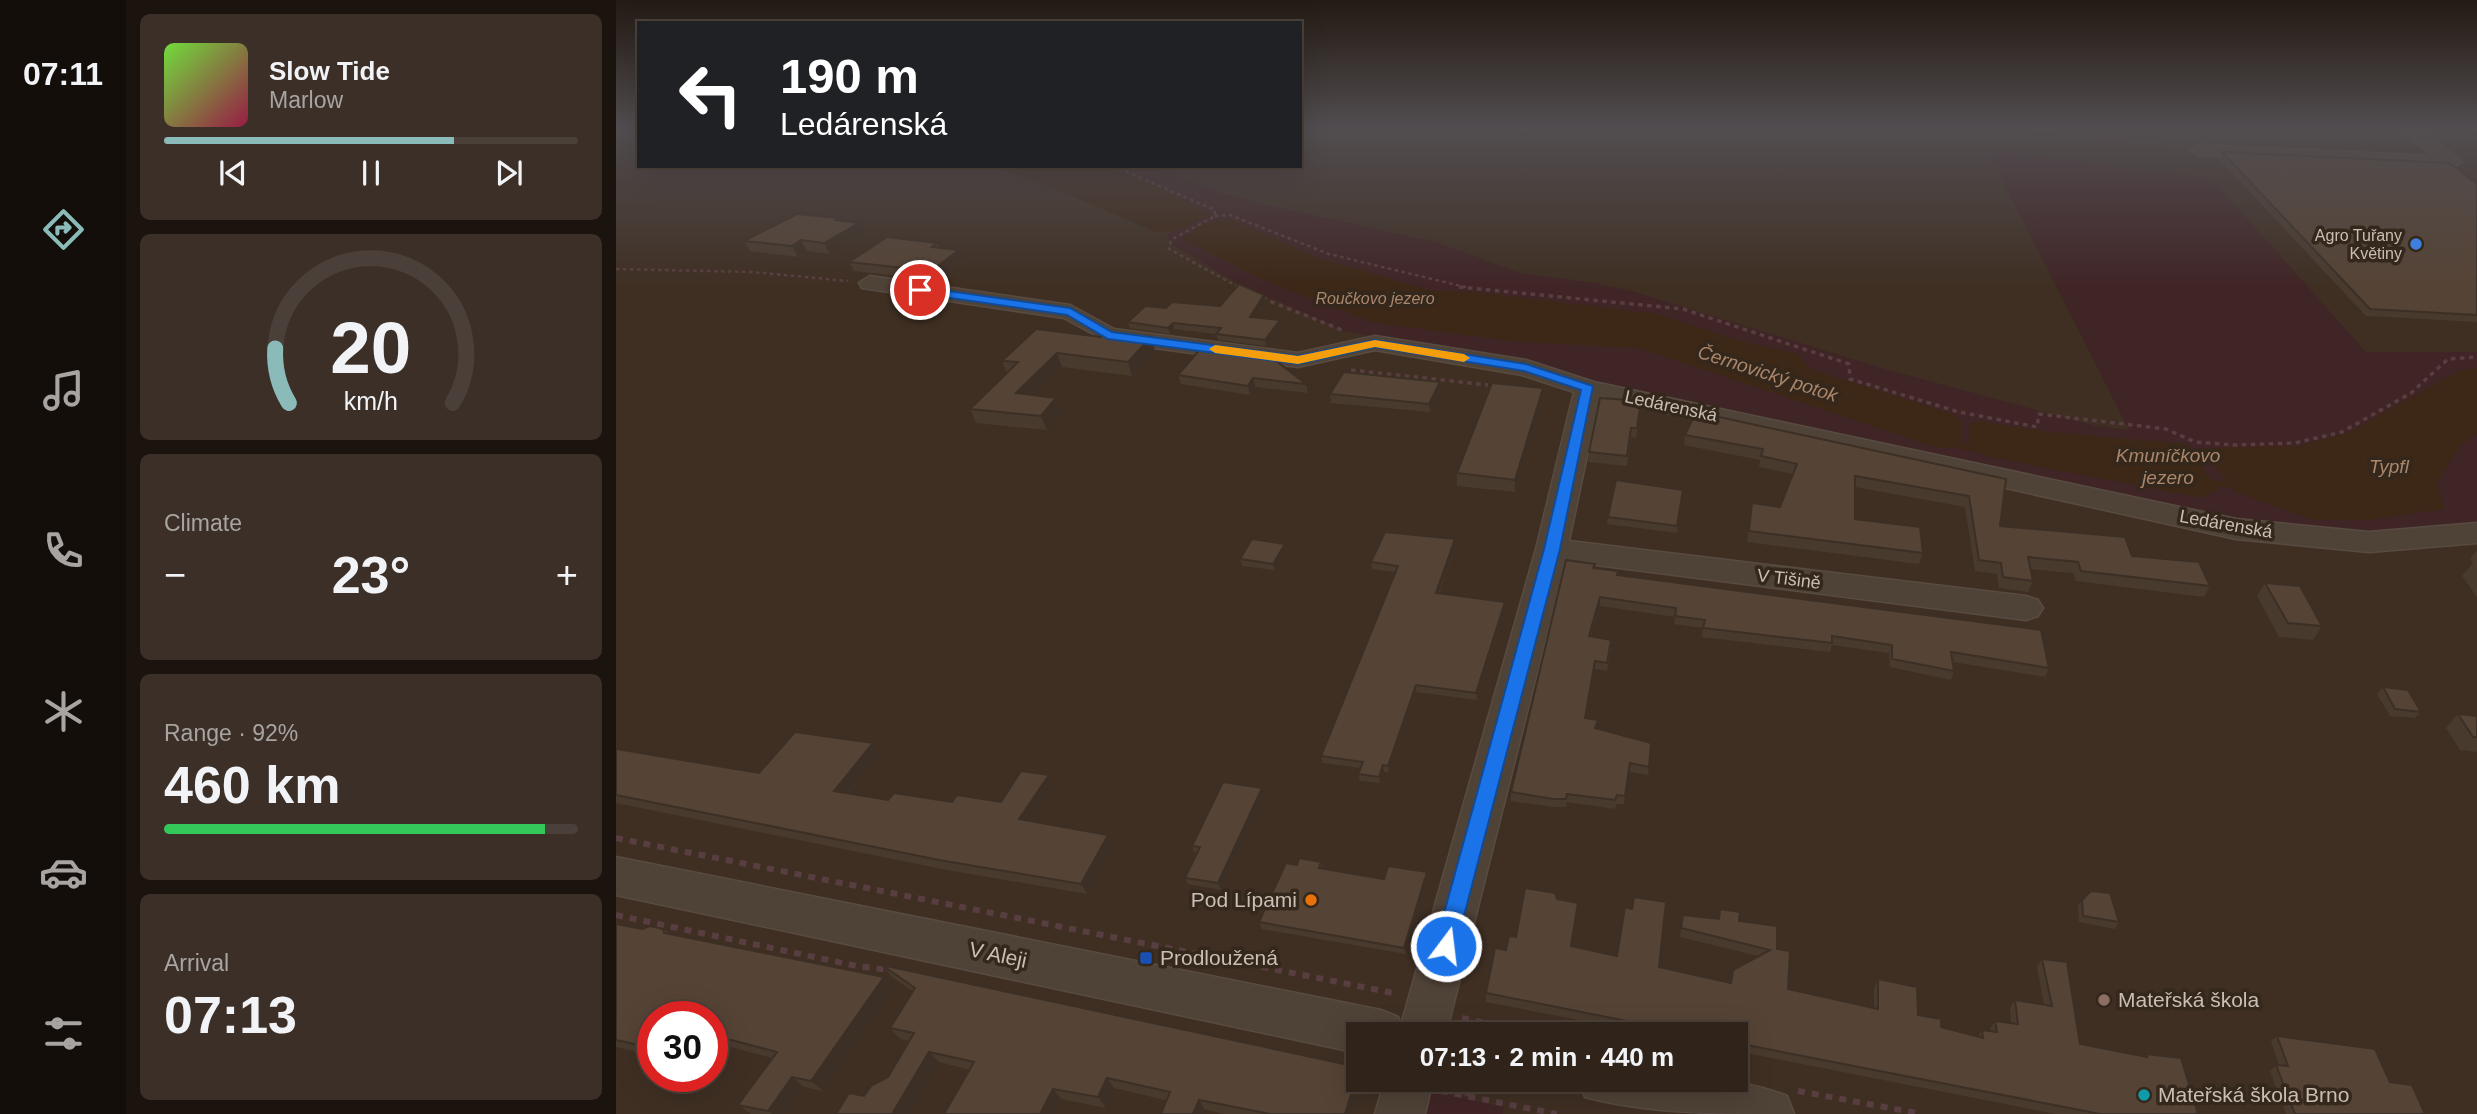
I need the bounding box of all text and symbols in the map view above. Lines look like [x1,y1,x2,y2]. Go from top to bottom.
icon: left [665,49,756,140]
text: 190 m [780,49,919,103]
text: 07:11 [23,56,103,92]
text: Slow Tide [269,56,390,86]
text: Marlow [269,87,343,113]
text: Ledárenská [780,106,947,142]
icon: previous [214,154,252,192]
icon: pause [352,154,390,192]
icon: next [490,154,528,192]
icon: directions [39,205,88,254]
place label: Agro Tuřany Květiny [2315,227,2402,262]
marker: Agro Tuřany Květiny [2408,236,2424,252]
pin [890,260,950,320]
icon: arrive [901,271,939,309]
water label: Roučkovo jezero [1315,290,1435,307]
text: 20 [331,307,411,388]
water label: Černovický potok [1695,341,1842,406]
icon: music [39,366,88,415]
street label: Ledárenská [1623,386,1720,426]
text: km/h [344,387,398,415]
water label: Kmuníčkovo jezero [2116,445,2220,488]
water label: Typfl [2369,456,2410,477]
street label: Ledárenská [2178,506,2275,542]
text: Climate [164,510,242,536]
icon: phone [39,526,88,575]
text: 23° [332,546,410,604]
text: − [164,554,186,596]
text: + [556,554,578,596]
street label: V Tišině [1756,565,1822,593]
icon: climate [39,687,88,736]
text: Range · 92% [164,720,298,746]
text: 460 km [164,756,340,814]
icon: car [39,848,88,897]
place label: Pod Lípami [1191,888,1297,911]
marker: Pod Lípami [1303,892,1319,908]
position arrow [1409,909,1483,983]
street label: V Aleji [967,937,1029,972]
place label: Prodloužená [1160,946,1278,969]
text: Arrival [164,950,229,976]
marker: Prodloužená [1138,950,1154,966]
text: 07:13 [164,986,297,1044]
place label: Mateřská škola [2118,988,2260,1011]
marker: Mateřská škola [2096,992,2112,1008]
speed limit sign: 30 [637,1001,728,1092]
icon: filters [39,1009,88,1058]
text: 07:13 · 2 min · 440 m [1420,1042,1674,1072]
place label: Mateřská škola Brno [2158,1083,2349,1106]
marker: Mateřská škola Brno [2136,1087,2152,1103]

